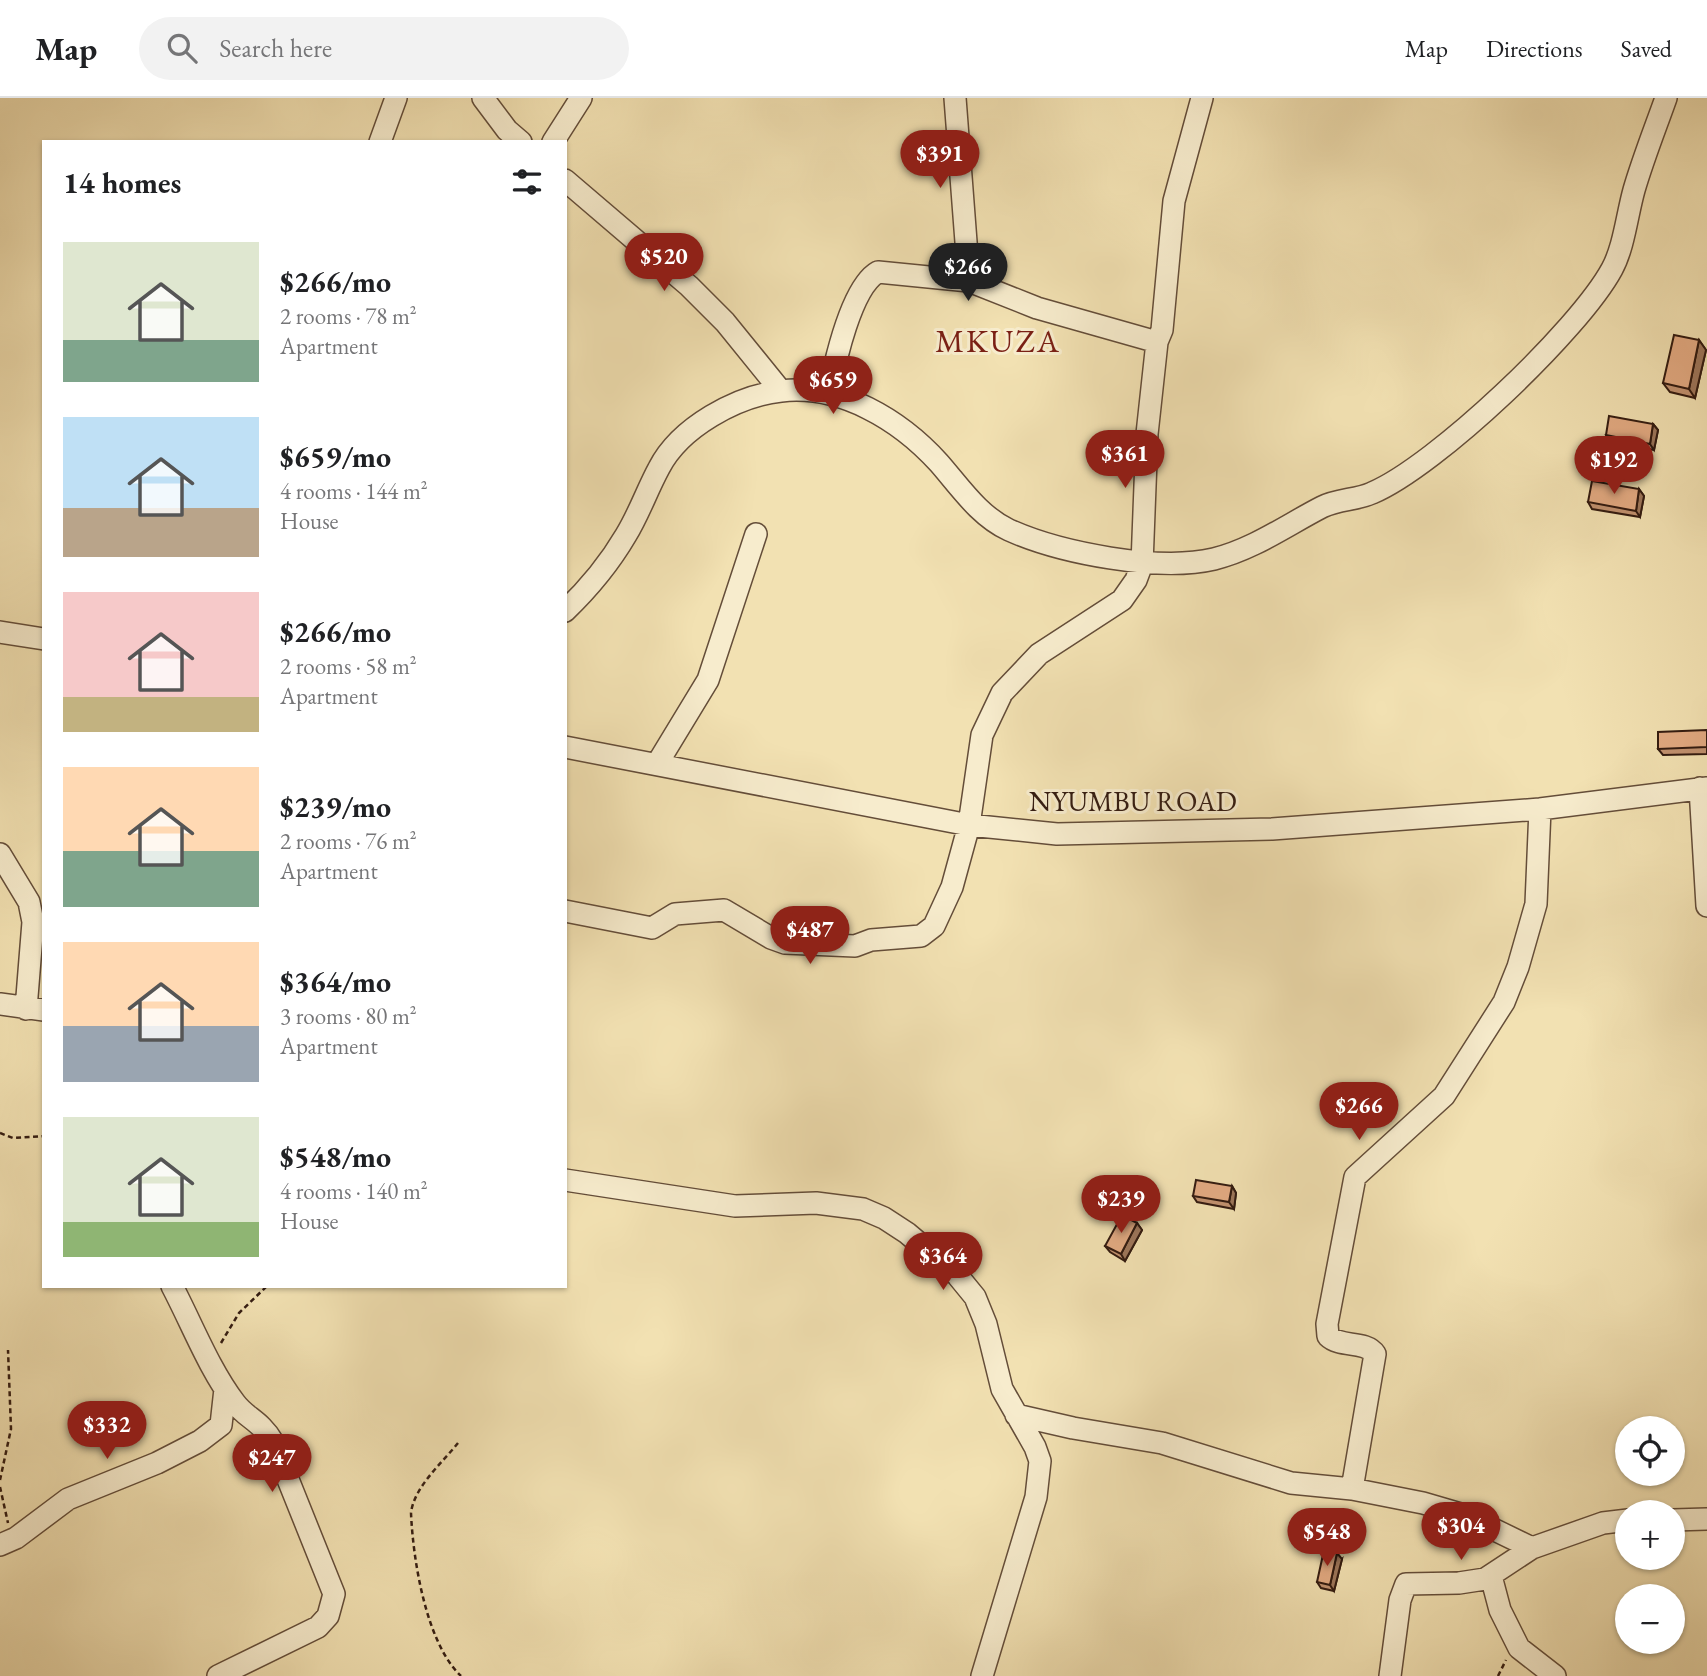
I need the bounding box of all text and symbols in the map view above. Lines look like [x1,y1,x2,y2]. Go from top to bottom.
search box [139,17,629,80]
text: Map [35,27,97,70]
icon: search [163,29,201,67]
text: Search here [219,31,332,65]
text: Map [1405,33,1448,64]
text: Directions [1486,33,1583,64]
text: Saved [1621,33,1672,64]
pin: $391 [899,130,981,190]
text: $391 [916,138,964,168]
text: 14 homes [63,163,181,202]
icon: filters [508,163,546,201]
pin: $520 [623,234,705,293]
text: $520 [640,241,688,271]
pin: $266 [927,244,1009,303]
text: $266 [944,251,992,281]
text: $266/mo [280,262,391,301]
icon: home [119,270,203,354]
text: 2 rooms · 78 m² [280,301,417,331]
district label: MKUZA [935,320,1061,362]
text: Apartment [280,331,378,361]
pin: $659 [792,356,874,416]
text: $659 [809,364,857,394]
pin: $361 [1084,430,1166,490]
pin: $192 [1573,436,1655,496]
text: $659/mo [280,437,391,476]
text: $361 [1101,438,1149,468]
text: $192 [1590,444,1638,474]
icon: home [119,445,203,529]
text: 4 rooms · 144 m² [280,476,428,506]
text: House [280,506,339,536]
text: $266/mo [280,612,391,651]
icon: home [119,620,203,704]
text: 2 rooms · 58 m² [280,651,417,681]
text: Apartment [280,681,378,711]
street label: NYUMBU ROAD [1029,783,1237,819]
text: $239/mo [280,787,391,826]
icon: home [119,795,203,879]
text: 2 rooms · 76 m² [280,826,417,856]
text: Apartment [280,856,378,886]
pin: $487 [769,906,851,966]
text: $487 [786,914,834,944]
text: $364/mo [280,962,391,1001]
icon: home [119,970,203,1054]
text: 3 rooms · 80 m² [280,1001,417,1031]
text: Apartment [280,1031,378,1061]
pin: $266 [1318,1082,1400,1142]
text: $266 [1335,1090,1383,1120]
text: $548/mo [280,1137,391,1176]
icon: home [119,1145,203,1229]
text: 4 rooms · 140 m² [280,1176,428,1206]
pin: $239 [1080,1176,1162,1235]
text: $239 [1097,1183,1145,1213]
text: House [280,1206,339,1236]
pin: $364 [902,1232,984,1292]
text: $364 [919,1240,967,1270]
pin: $332 [66,1402,148,1461]
text: $332 [83,1409,131,1439]
map controls [1615,1416,1685,1654]
button: locate [1615,1416,1685,1486]
pin: $247 [231,1434,313,1494]
text: $247 [248,1442,296,1472]
button: + [1615,1500,1685,1570]
pin: $304 [1420,1502,1502,1562]
pin: $548 [1286,1508,1368,1568]
text: $304 [1437,1510,1485,1540]
text: $548 [1303,1516,1351,1546]
button: − [1615,1584,1685,1654]

